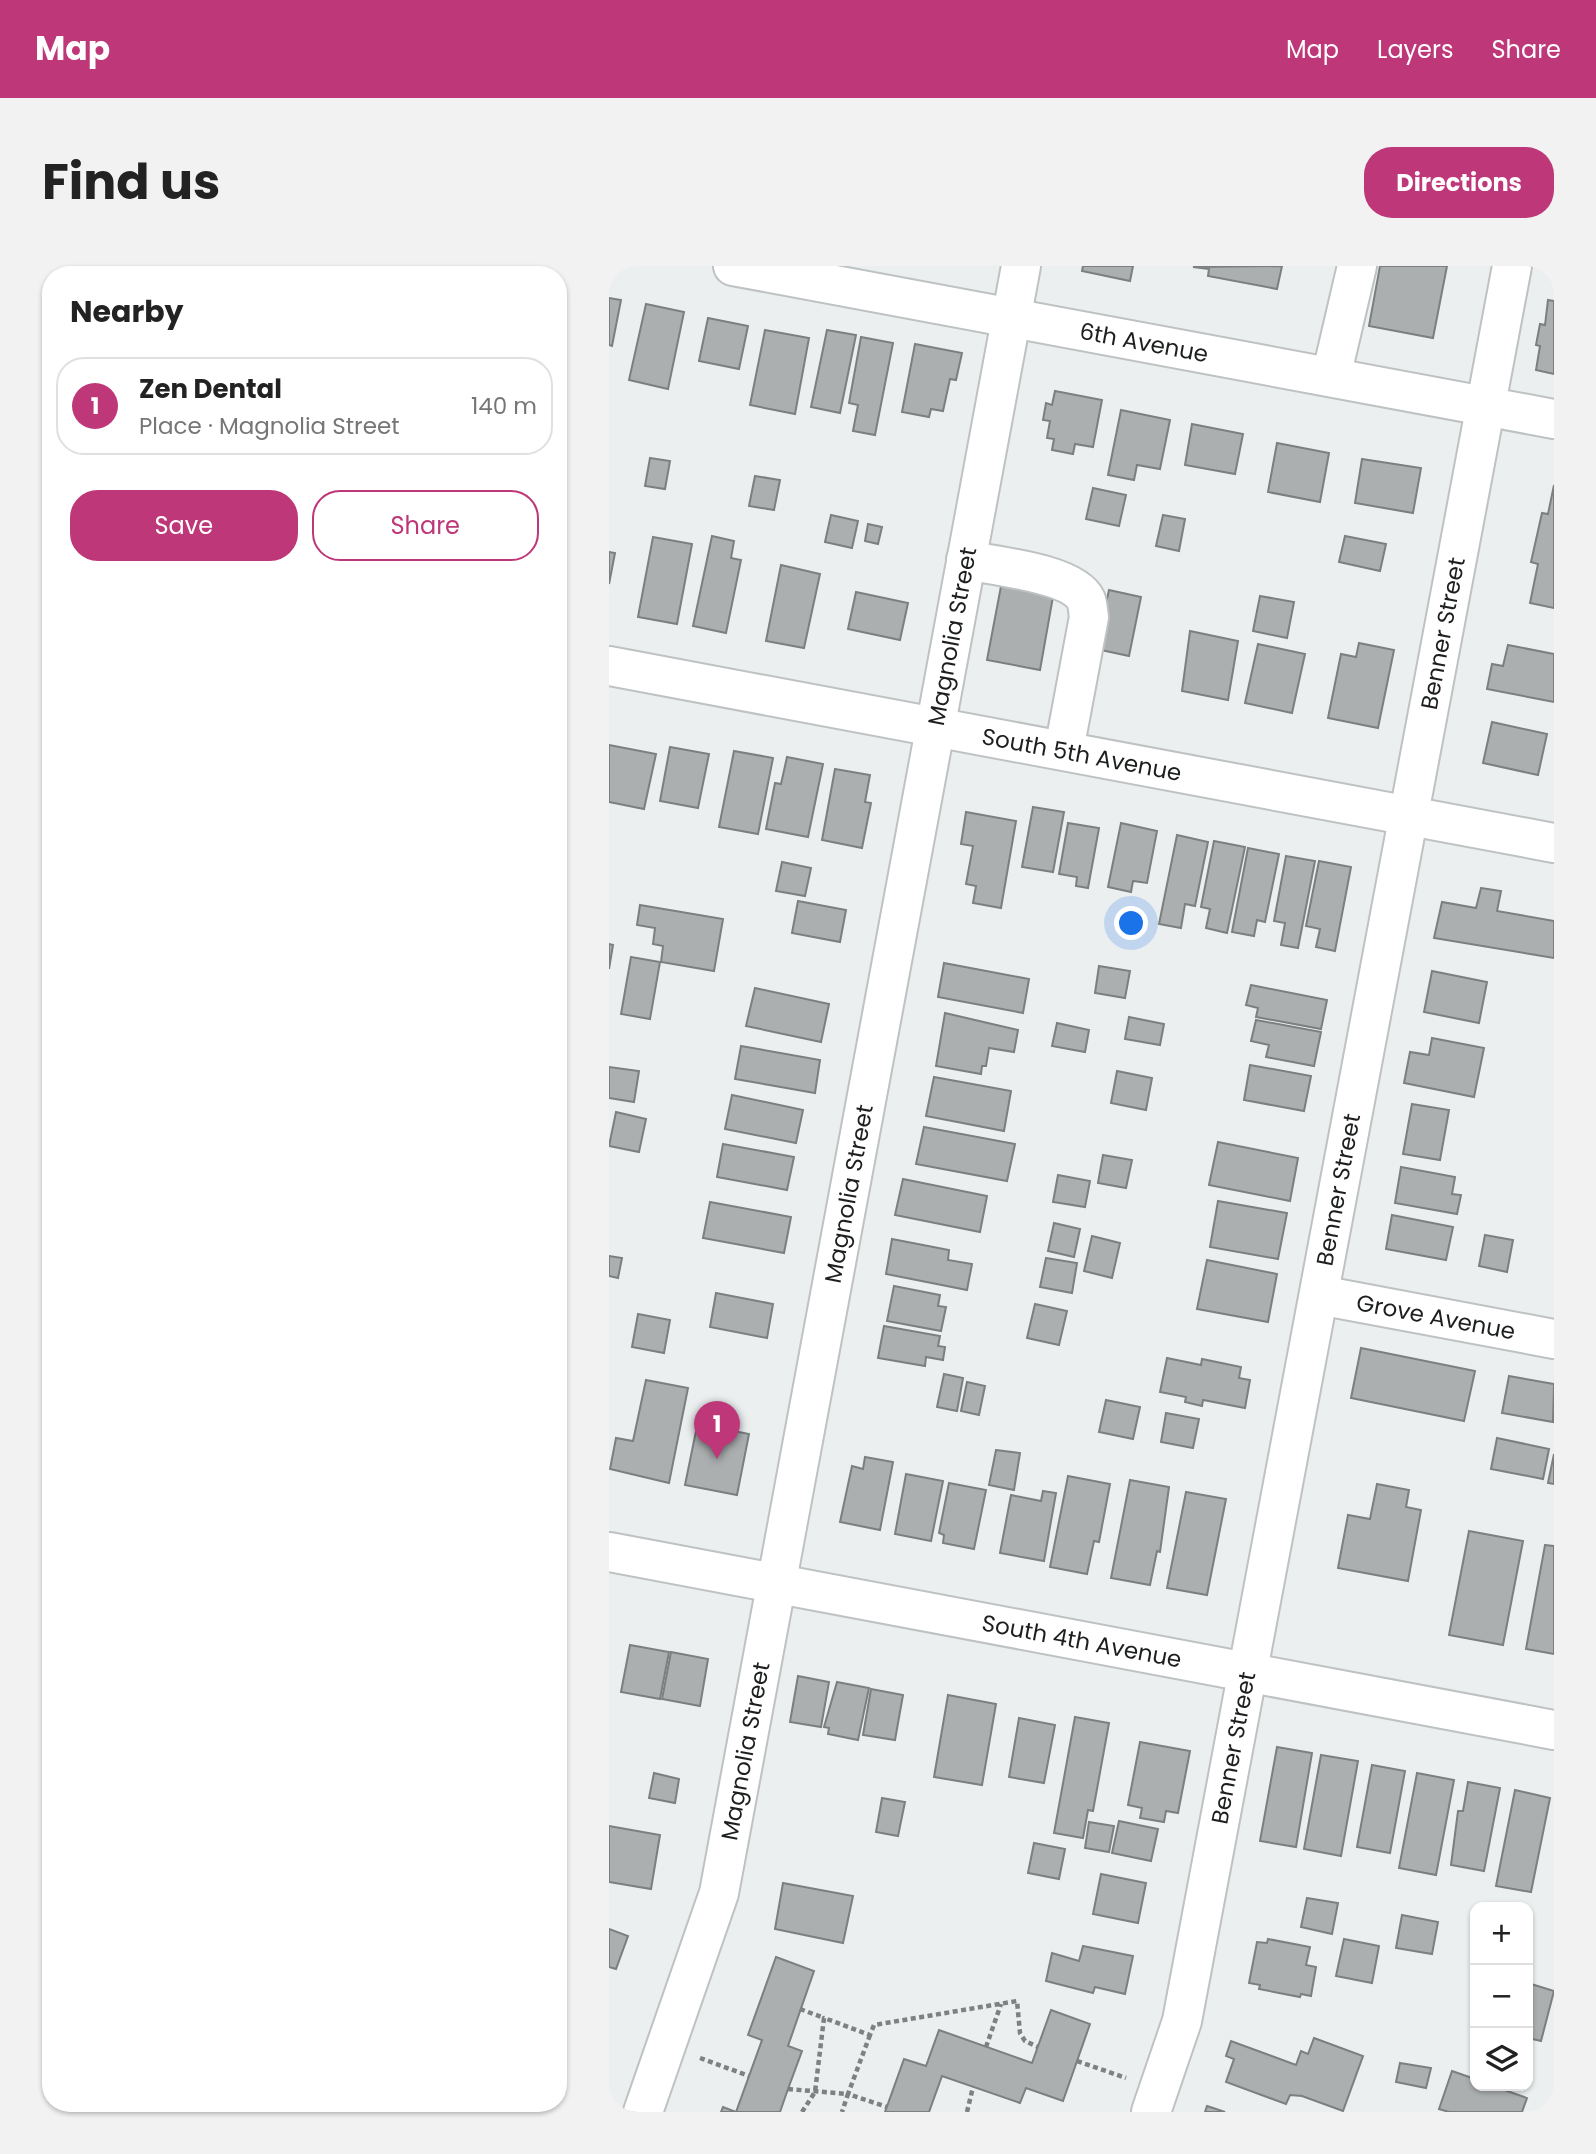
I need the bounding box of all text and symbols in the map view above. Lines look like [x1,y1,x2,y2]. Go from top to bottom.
text: Map [35,25,110,72]
text: Map [1286,33,1339,66]
text: Layers [1377,33,1453,66]
text: Share [1491,33,1561,66]
button: Directions [1364,147,1554,218]
text: Find us [42,148,220,216]
text: Nearby [70,290,184,333]
street label: 6th Avenue [1077,315,1211,370]
text: Zen Dental [139,371,282,407]
text: 1 [91,390,99,422]
text: 140 m [471,390,537,422]
text: Place · Magnolia Street [139,410,400,442]
button: Save [70,490,298,561]
button: Share [312,490,539,561]
street label: Magnolia Street [920,544,985,728]
street label: Benner Street [1413,555,1473,712]
street label: South 5th Avenue [979,720,1184,789]
your location [1114,906,1148,940]
street label: Magnolia Street [817,1102,881,1286]
street label: Benner Street [1308,1111,1368,1268]
street label: Grove Avenue [1354,1286,1518,1347]
pin: 1 [694,1401,740,1459]
street label: South 4th Avenue [979,1607,1184,1675]
street label: Magnolia Street [713,1659,778,1843]
street label: Benner Street [1203,1669,1263,1827]
map controls [1470,1902,1533,2091]
button: + [1470,1902,1533,1965]
button: − [1470,1965,1533,2028]
button: layers [1470,2028,1533,2091]

